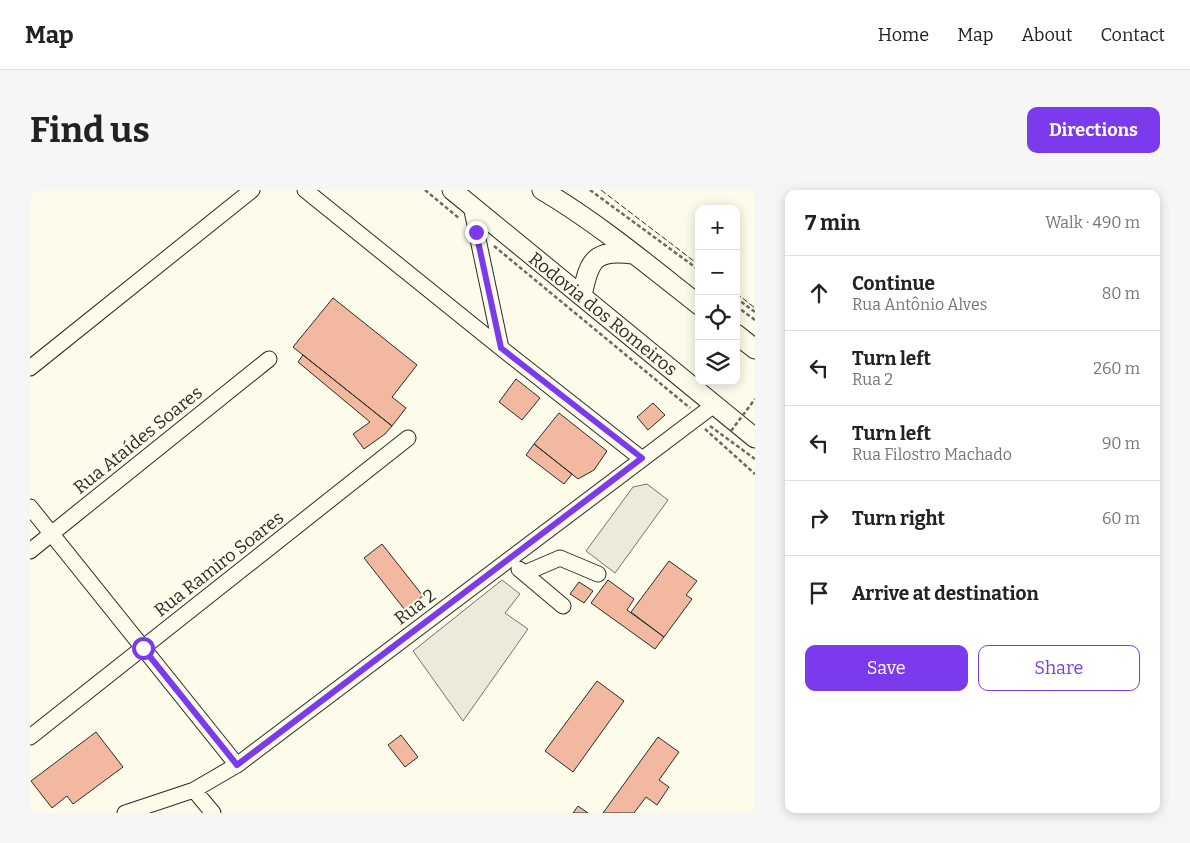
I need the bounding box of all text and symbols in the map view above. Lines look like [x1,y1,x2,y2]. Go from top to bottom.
text: Map [25,21,74,49]
text: Home [878,24,929,46]
text: Map [957,24,993,46]
text: About [1021,24,1072,46]
text: Contact [1100,24,1165,46]
button: Directions [1027,107,1160,153]
text: Find us [30,109,150,151]
map controls [695,205,740,385]
button: + [695,205,740,250]
text: 7 min [805,210,860,236]
text: Walk · 490 m [1045,213,1140,232]
route end [465,221,488,244]
street label: Rodovia dos Romeiros [524,247,682,381]
button: − [695,250,740,295]
text: Continue [852,272,935,295]
icon: ahead [805,279,833,307]
text: 80 m [1102,284,1140,303]
button: locate [695,295,740,340]
text: Rua Antônio Alves [852,295,987,314]
button: layers [695,340,740,385]
text: Turn left [852,347,931,370]
icon: left [805,354,833,382]
text: 260 m [1093,359,1140,378]
text: Rua 2 [852,370,893,389]
street label: Rua Ataídes Soares [69,381,207,499]
text: Turn left [852,422,931,445]
icon: left [805,429,833,457]
text: 90 m [1102,434,1140,453]
text: Rua Filostro Machado [852,445,1012,464]
icon: right [805,504,833,532]
street label: Rua Ramiro Soares [150,507,288,621]
text: Turn right [852,507,945,530]
text: 60 m [1102,509,1140,528]
icon: arrive [805,579,833,607]
text: Arrive at destination [852,582,1039,605]
street label: Rua 2 [390,584,440,630]
route start [132,637,155,660]
button: Save [805,645,968,691]
button: Share [978,645,1140,691]

